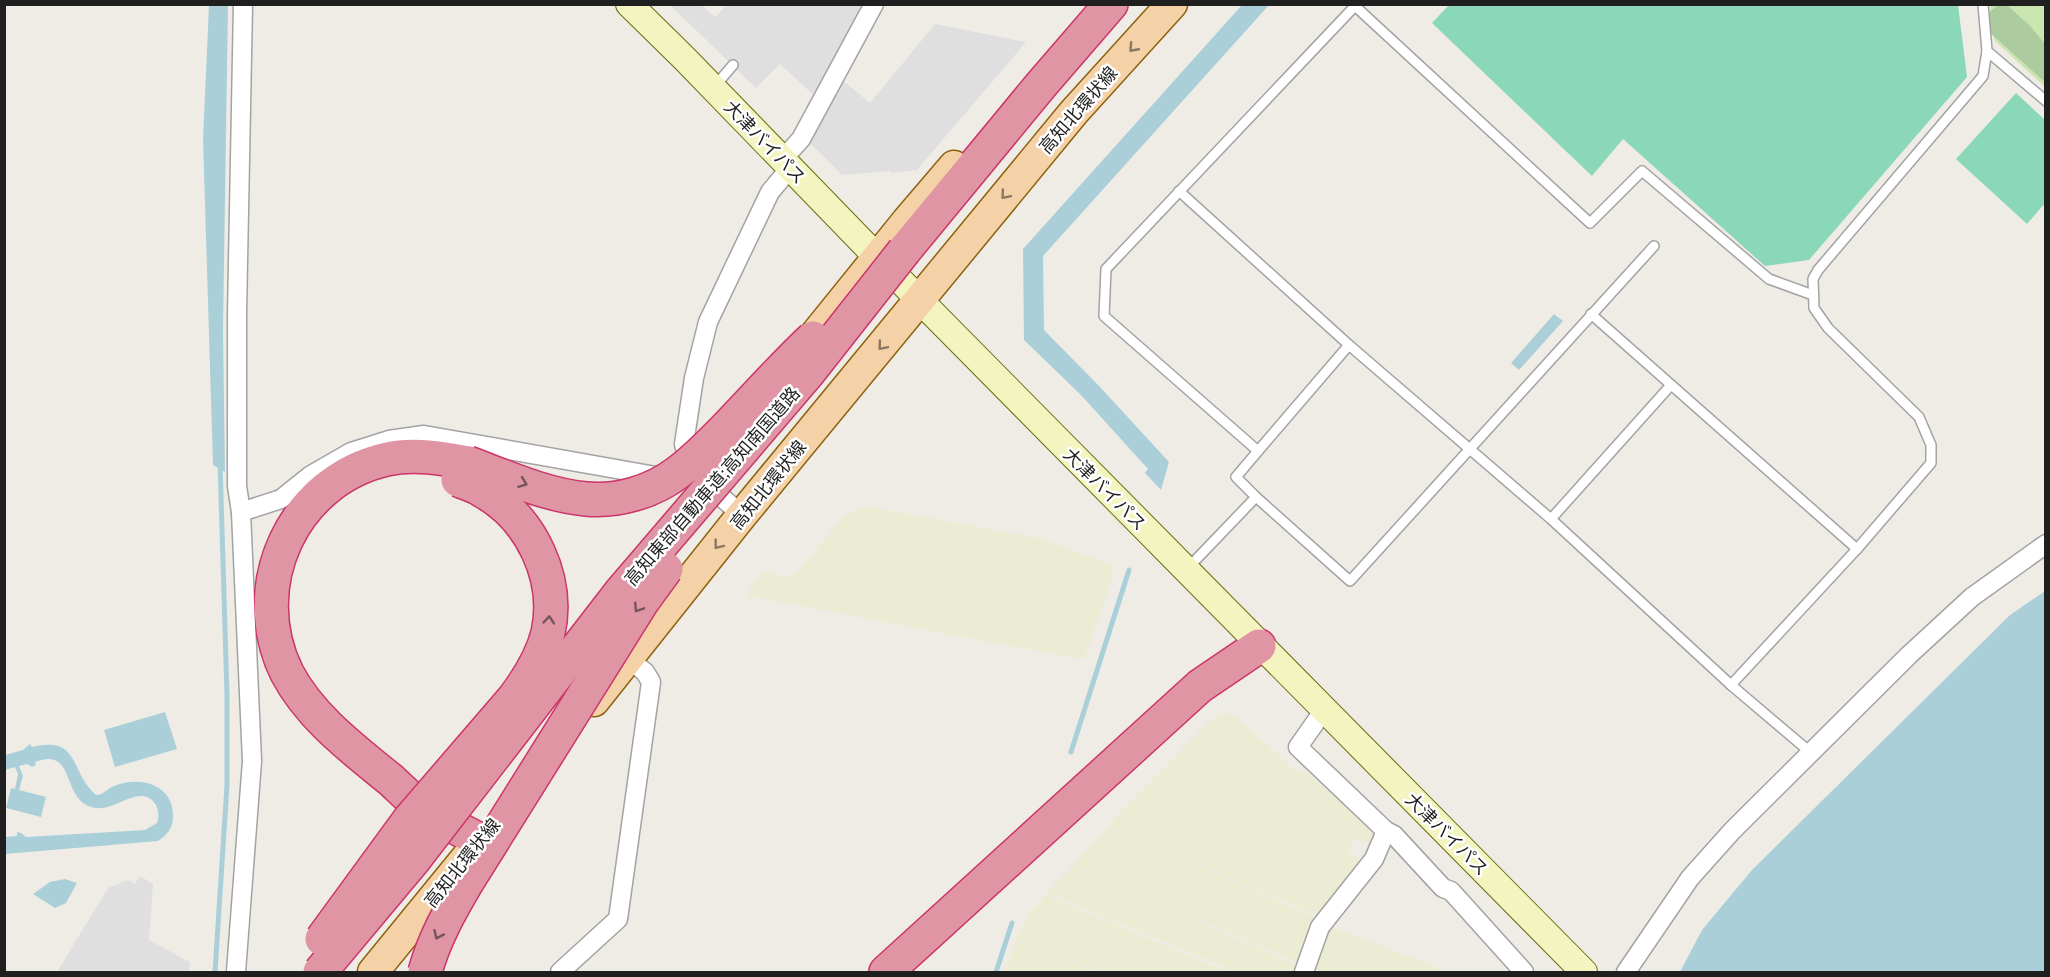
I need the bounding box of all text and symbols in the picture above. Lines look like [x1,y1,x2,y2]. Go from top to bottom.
one-way arrow [1129,41,1140,52]
street label: 高知北環状線 [1034,62,1122,158]
street label: 大津バイパス [719,95,811,189]
one-way arrow [1002,188,1013,199]
one-way arrow [878,339,889,350]
street label: 高知東部自動車道;高知南国道路 [619,382,805,590]
street label: 高知北環状線 [725,436,811,534]
street label: 大津バイパス [1059,443,1151,535]
one-way arrow [517,476,528,489]
one-way arrow [715,539,726,550]
one-way arrow [634,602,646,612]
one-way arrow [542,615,555,624]
street label: 大津バイパス [1401,788,1493,880]
street label: 高知北環状線 [419,814,505,912]
one-way arrow [434,929,446,940]

